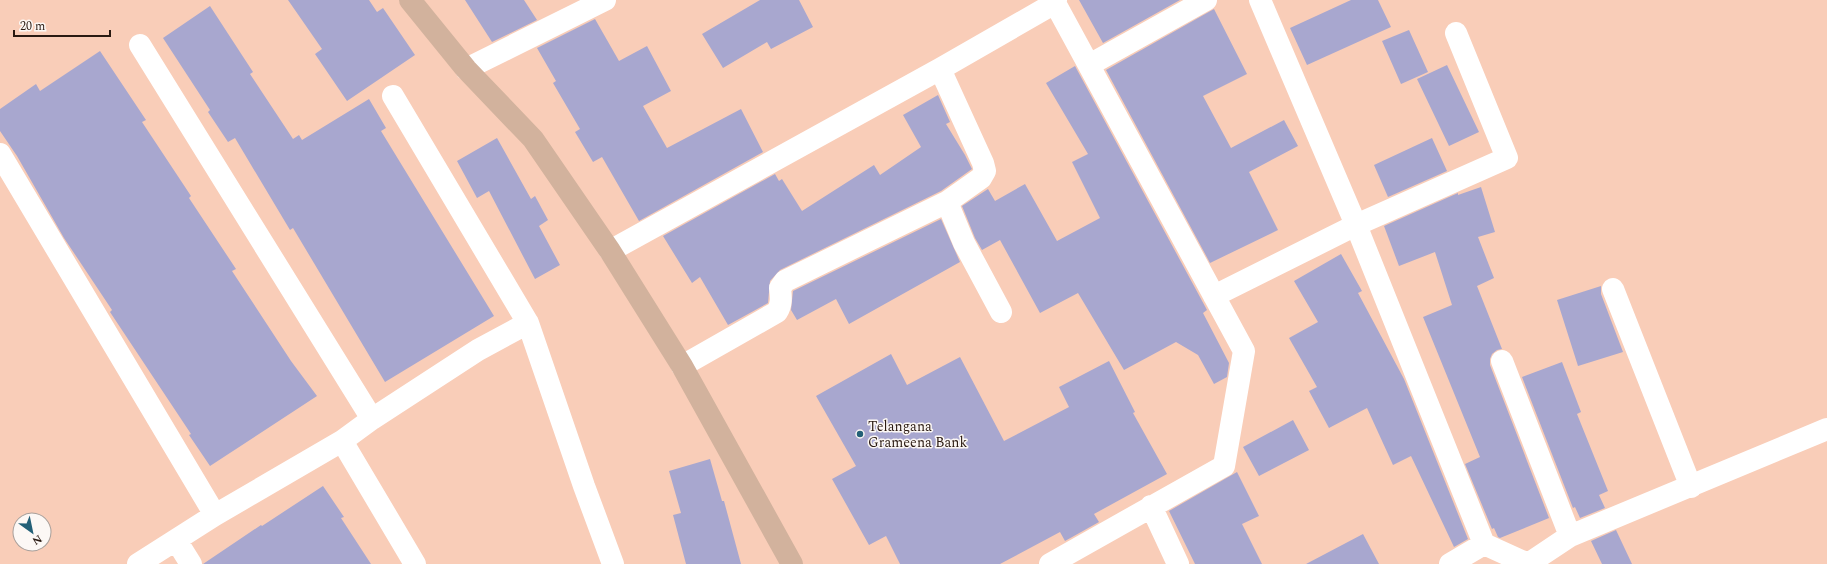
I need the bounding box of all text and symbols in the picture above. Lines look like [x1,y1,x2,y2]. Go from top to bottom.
scale bar [14,12,110,38]
text: 20 m [20,17,45,36]
place label: Telangana Grameena Bank [868,416,968,453]
marker: Telangana Grameena Bank [855,429,865,439]
north arrow [12,512,52,552]
text: N [29,530,46,550]

